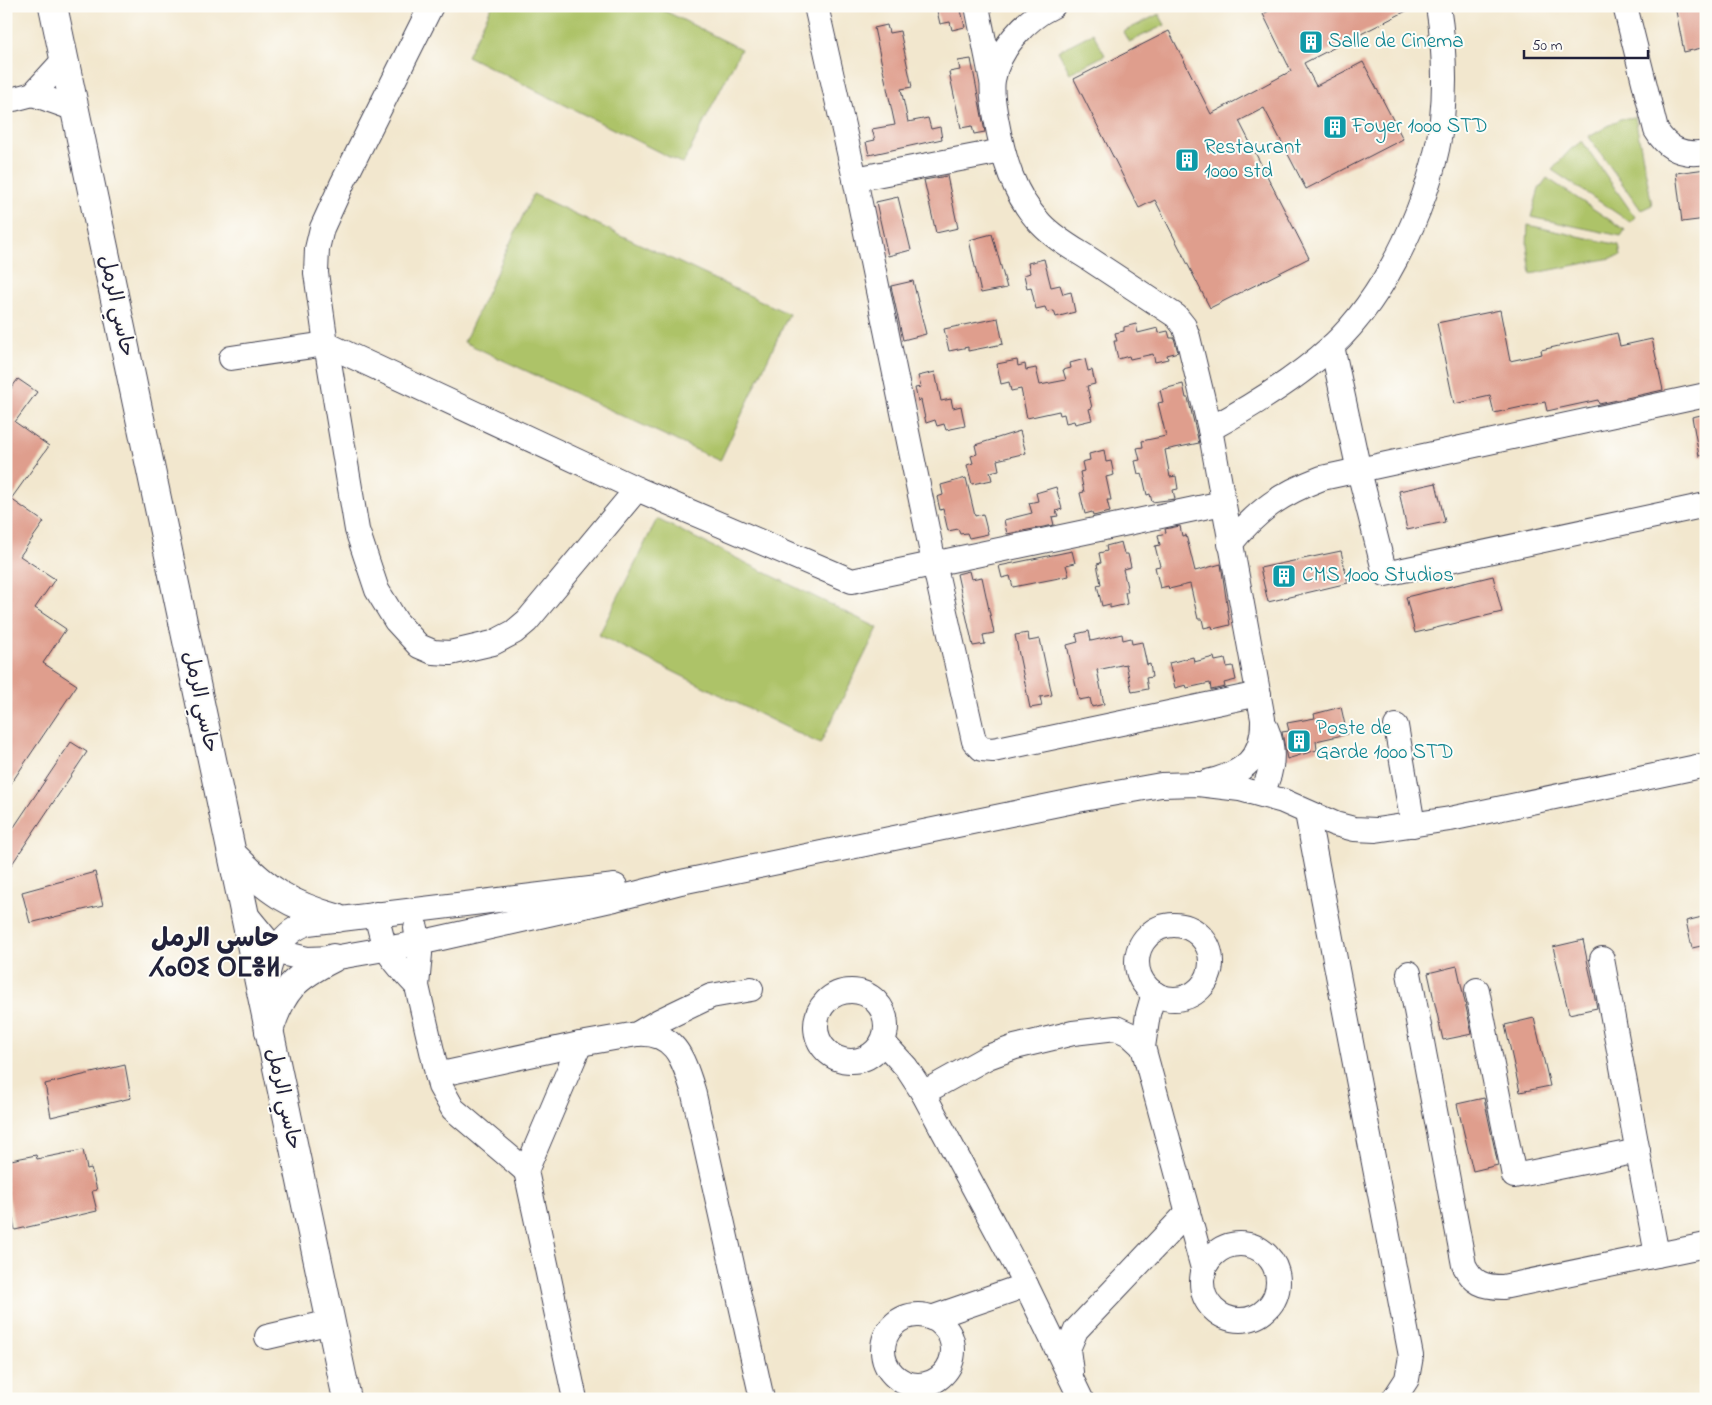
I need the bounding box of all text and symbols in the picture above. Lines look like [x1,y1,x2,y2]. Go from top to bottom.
place label: Salle de Cinema [1328,27,1464,57]
scale bar [1524,28,1648,60]
building icon: Salle de Cinema [1298,29,1324,55]
text: 50 m [1532,35,1563,57]
place label: Foyer 1000 STD [1351,112,1488,144]
building icon: Foyer 1000 STD [1322,114,1348,140]
place label: Restaurant 1000 std [1204,133,1301,187]
building icon: Restaurant 1000 std [1174,147,1200,173]
street label: حاسي الرمل [89,252,141,360]
place label: CMS 1000 Studios [1302,561,1454,591]
building icon: CMS 1000 Studios [1271,563,1297,589]
street label: حاسي الرمل [173,648,225,756]
place label: Poste de Garde 1000 STD [1316,714,1454,768]
building icon: Poste de Garde 1000 STD [1286,728,1312,754]
district label: حاسي الرمل ⵃⴰⵙⵉ ⵔⵎⴻⵍ [148,921,281,989]
street label: حاسي الرمل [256,1045,308,1153]

